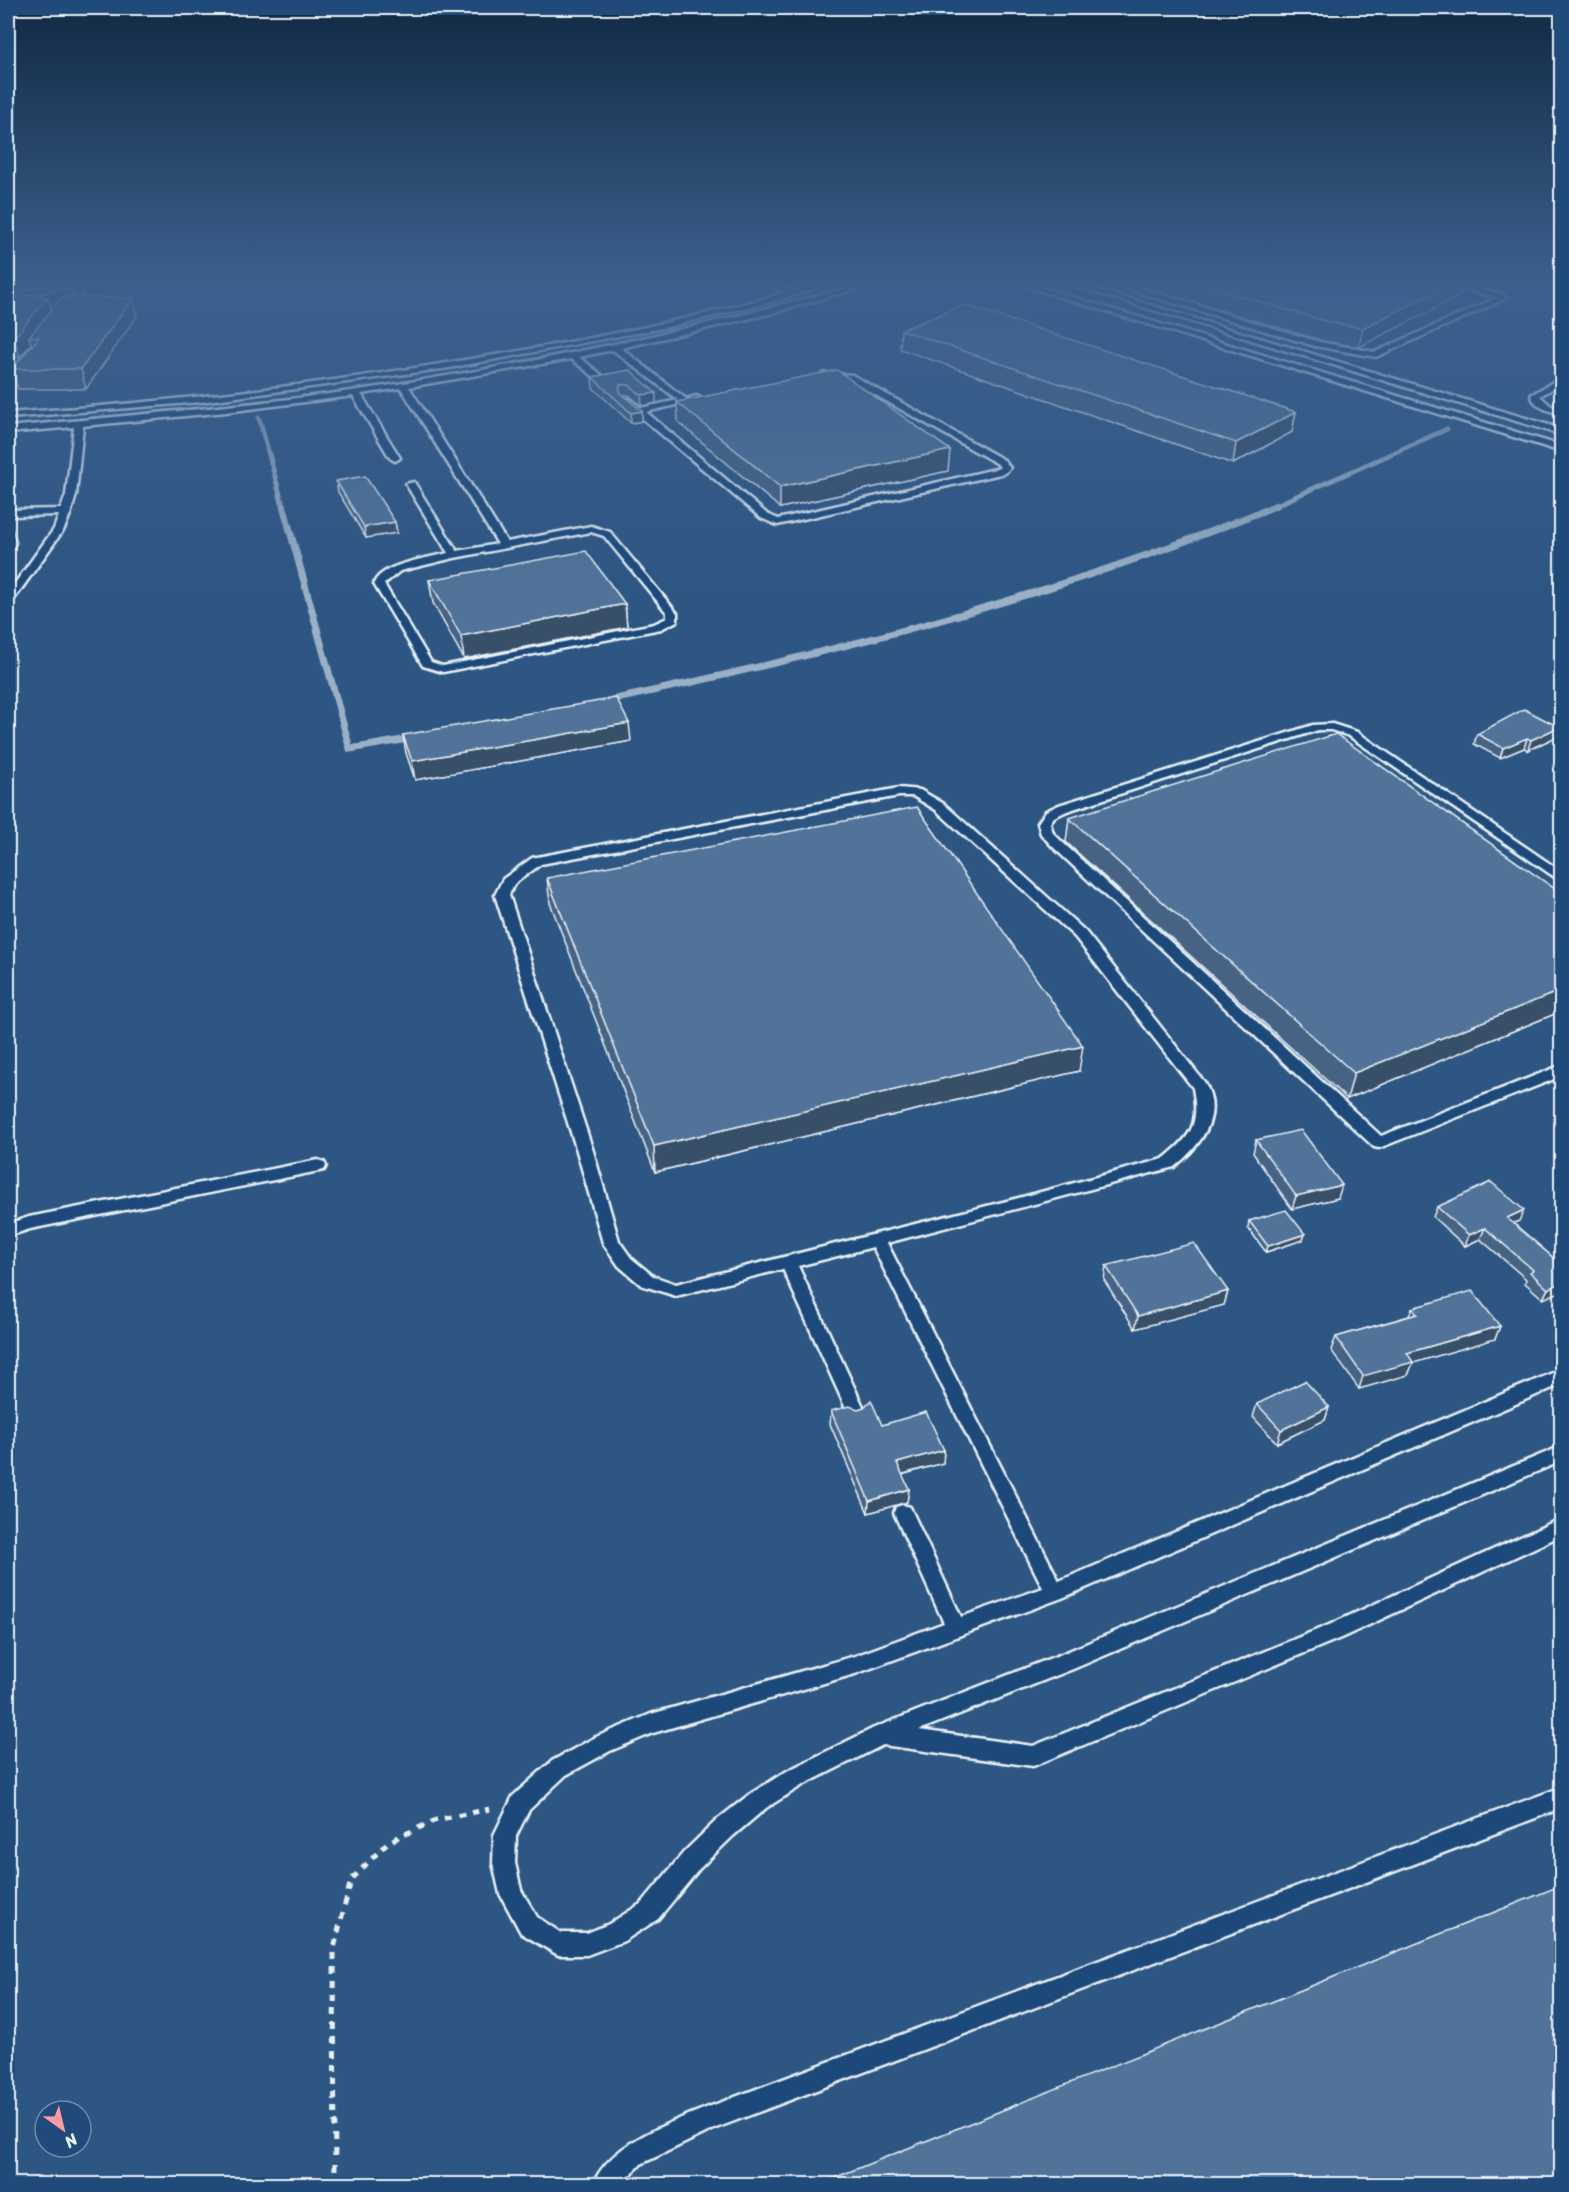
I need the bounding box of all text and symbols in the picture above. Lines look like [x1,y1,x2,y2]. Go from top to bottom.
north arrow [33,2099,93,2159]
text: N [58,2125,85,2157]

